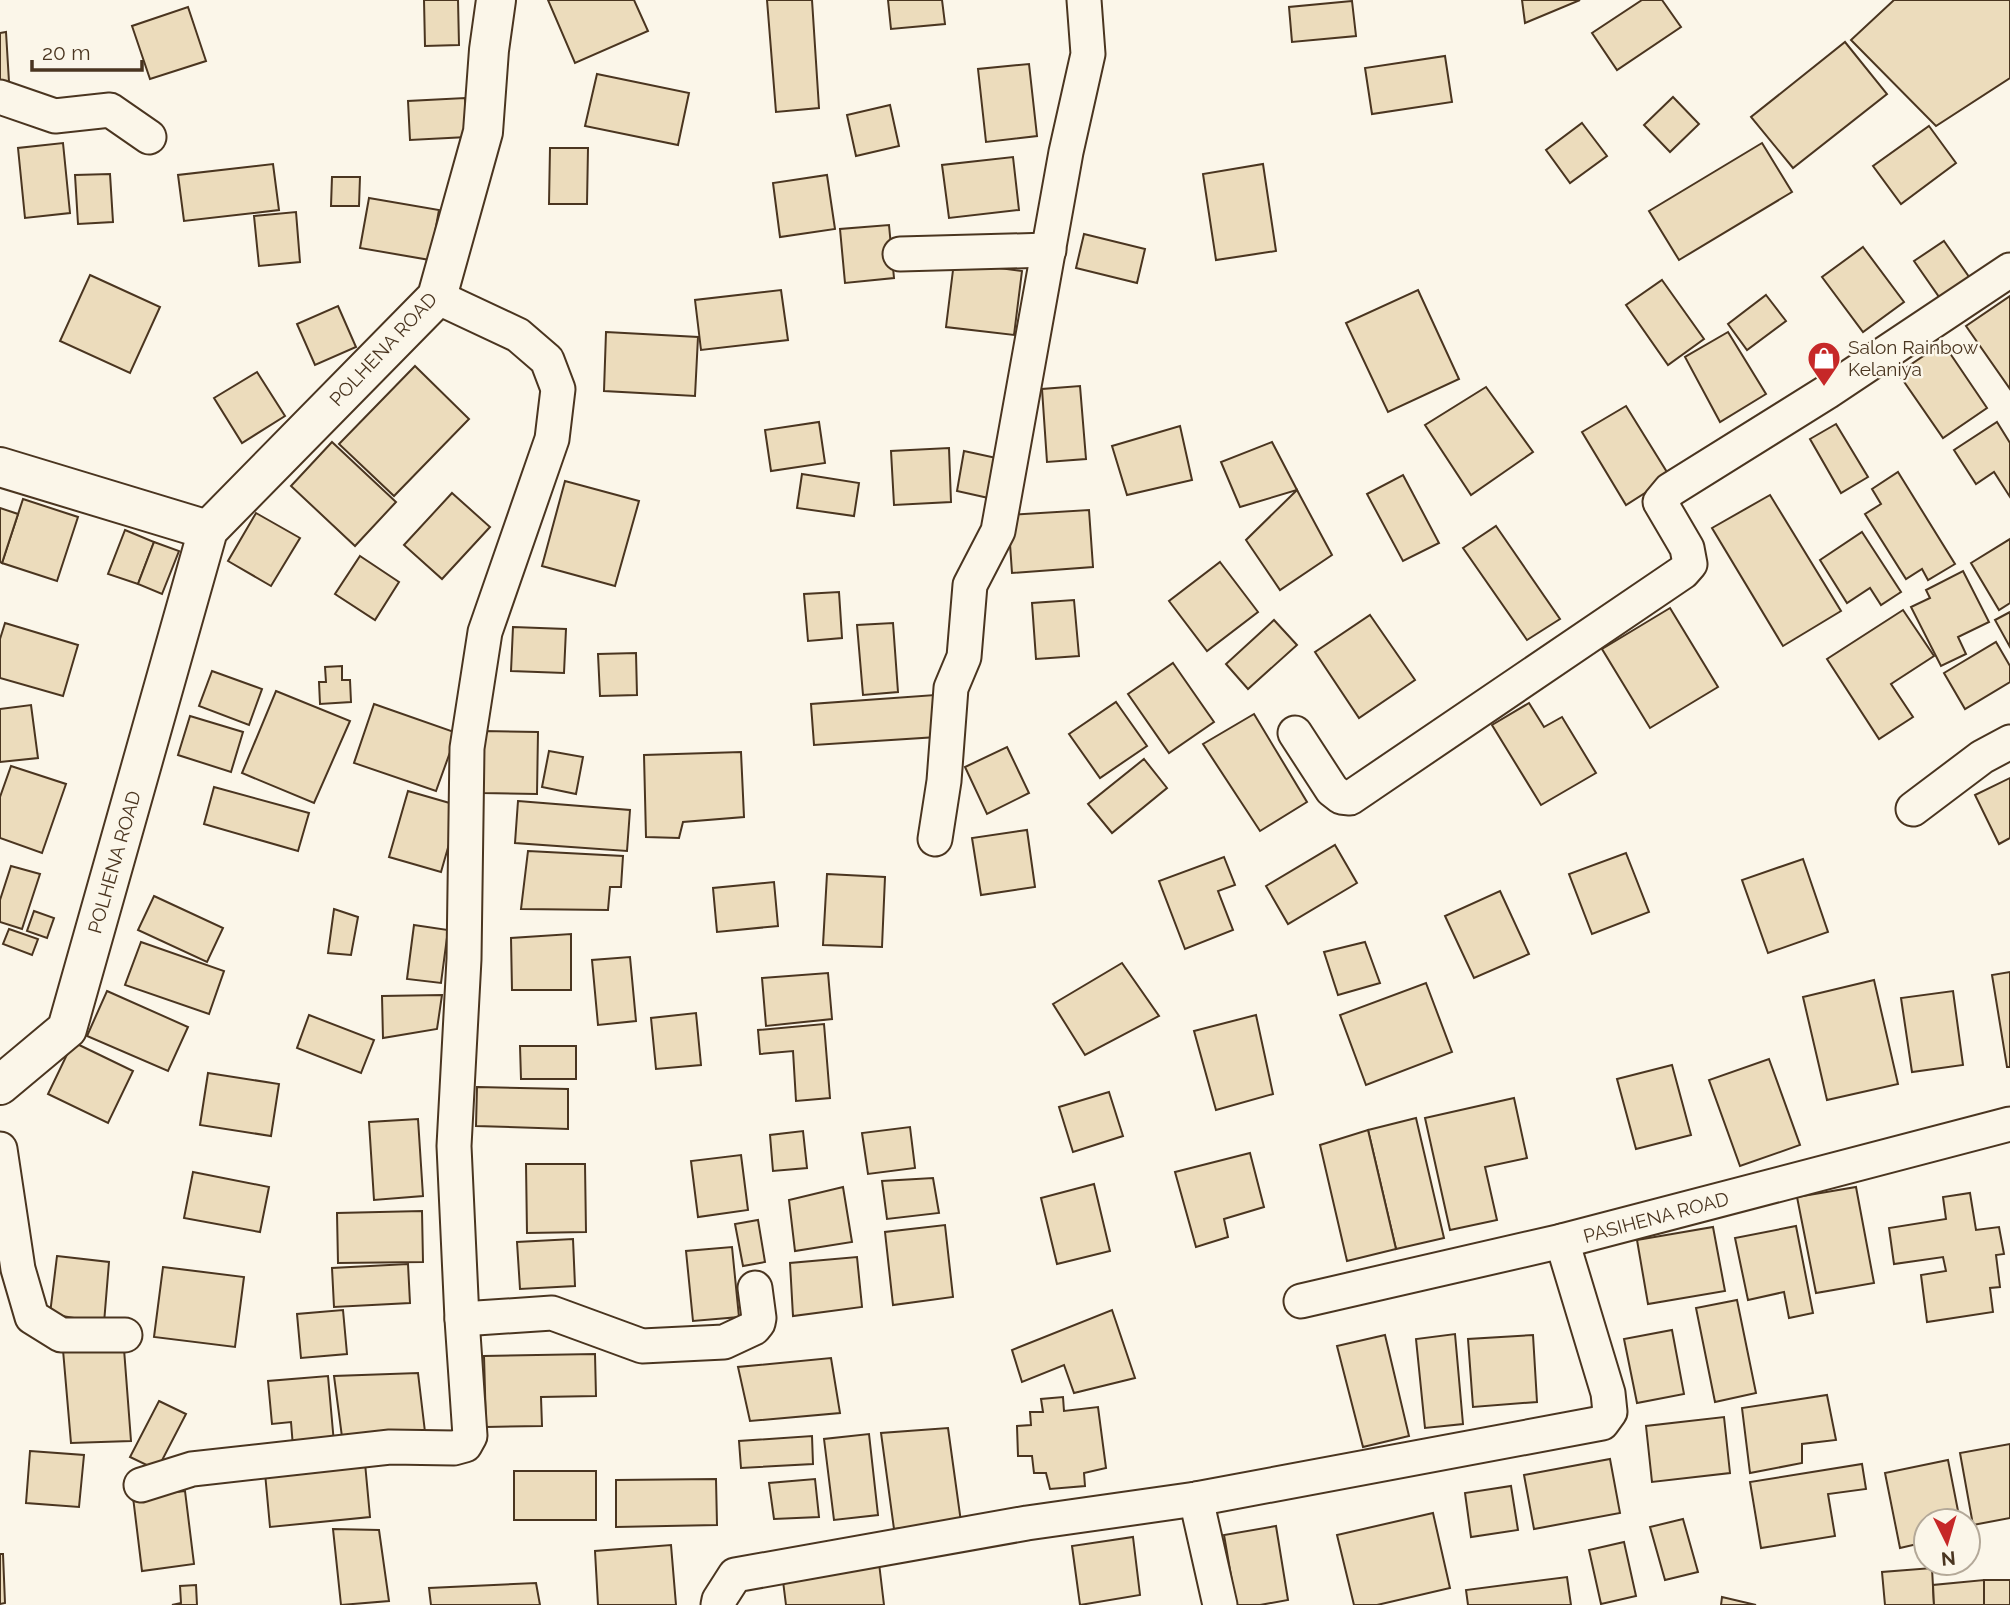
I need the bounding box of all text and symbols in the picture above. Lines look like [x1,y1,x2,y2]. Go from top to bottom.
scale bar [32,28,142,72]
text: 20 m [42,40,90,65]
street label: POLHENA ROAD [325,288,441,410]
place label: Salon Rainbow Kelaniya [1848,336,1979,380]
shop icon: Salon Rainbow Kelaniya [1805,339,1843,388]
street label: POLHENA ROAD [83,788,145,936]
street label: PASIHENA ROAD [1581,1187,1731,1247]
north arrow [1912,1507,1982,1577]
text: N [1940,1547,1957,1571]

